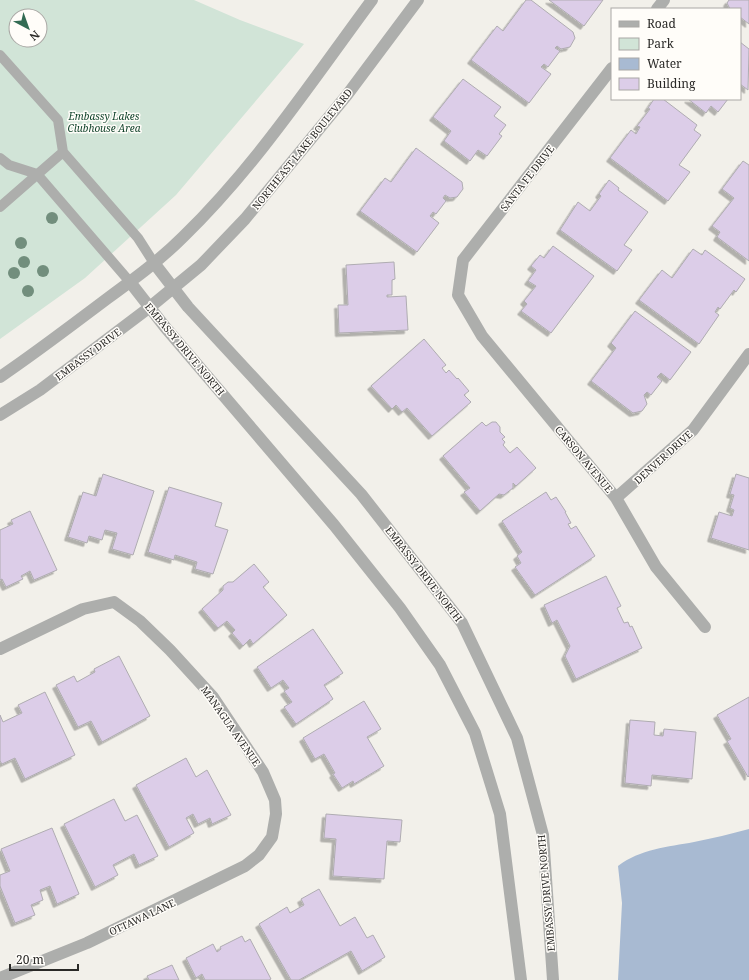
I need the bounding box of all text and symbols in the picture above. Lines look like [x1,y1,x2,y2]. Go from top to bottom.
north arrow [8,8,48,48]
legend [611,8,741,100]
text: Road [647,15,677,32]
text: N [26,27,43,45]
text: Park [647,35,675,52]
text: Water [647,55,682,72]
text: Building [647,75,696,92]
street label: NORTHEAST LAKE BOULEVARD [249,86,355,212]
park label: Embassy Lakes Clubhouse Area [67,109,141,135]
street label: SANTA FE DRIVE [497,142,557,214]
street label: EMBASSY DRIVE NORTH [142,300,228,398]
street label: EMBASSY DRIVE [52,325,124,383]
street label: CARSON AVENUE [552,423,616,495]
street label: DENVER DRIVE [631,427,695,487]
street label: EMBASSY DRIVE NORTH [382,524,466,624]
street label: MANAGUA AVENUE [198,683,264,769]
street label: EMBASSY DRIVE NORTH [534,834,558,952]
street label: OTTAWA LANE [107,895,177,939]
scale bar [10,946,78,972]
text: 20 m [16,951,44,968]

